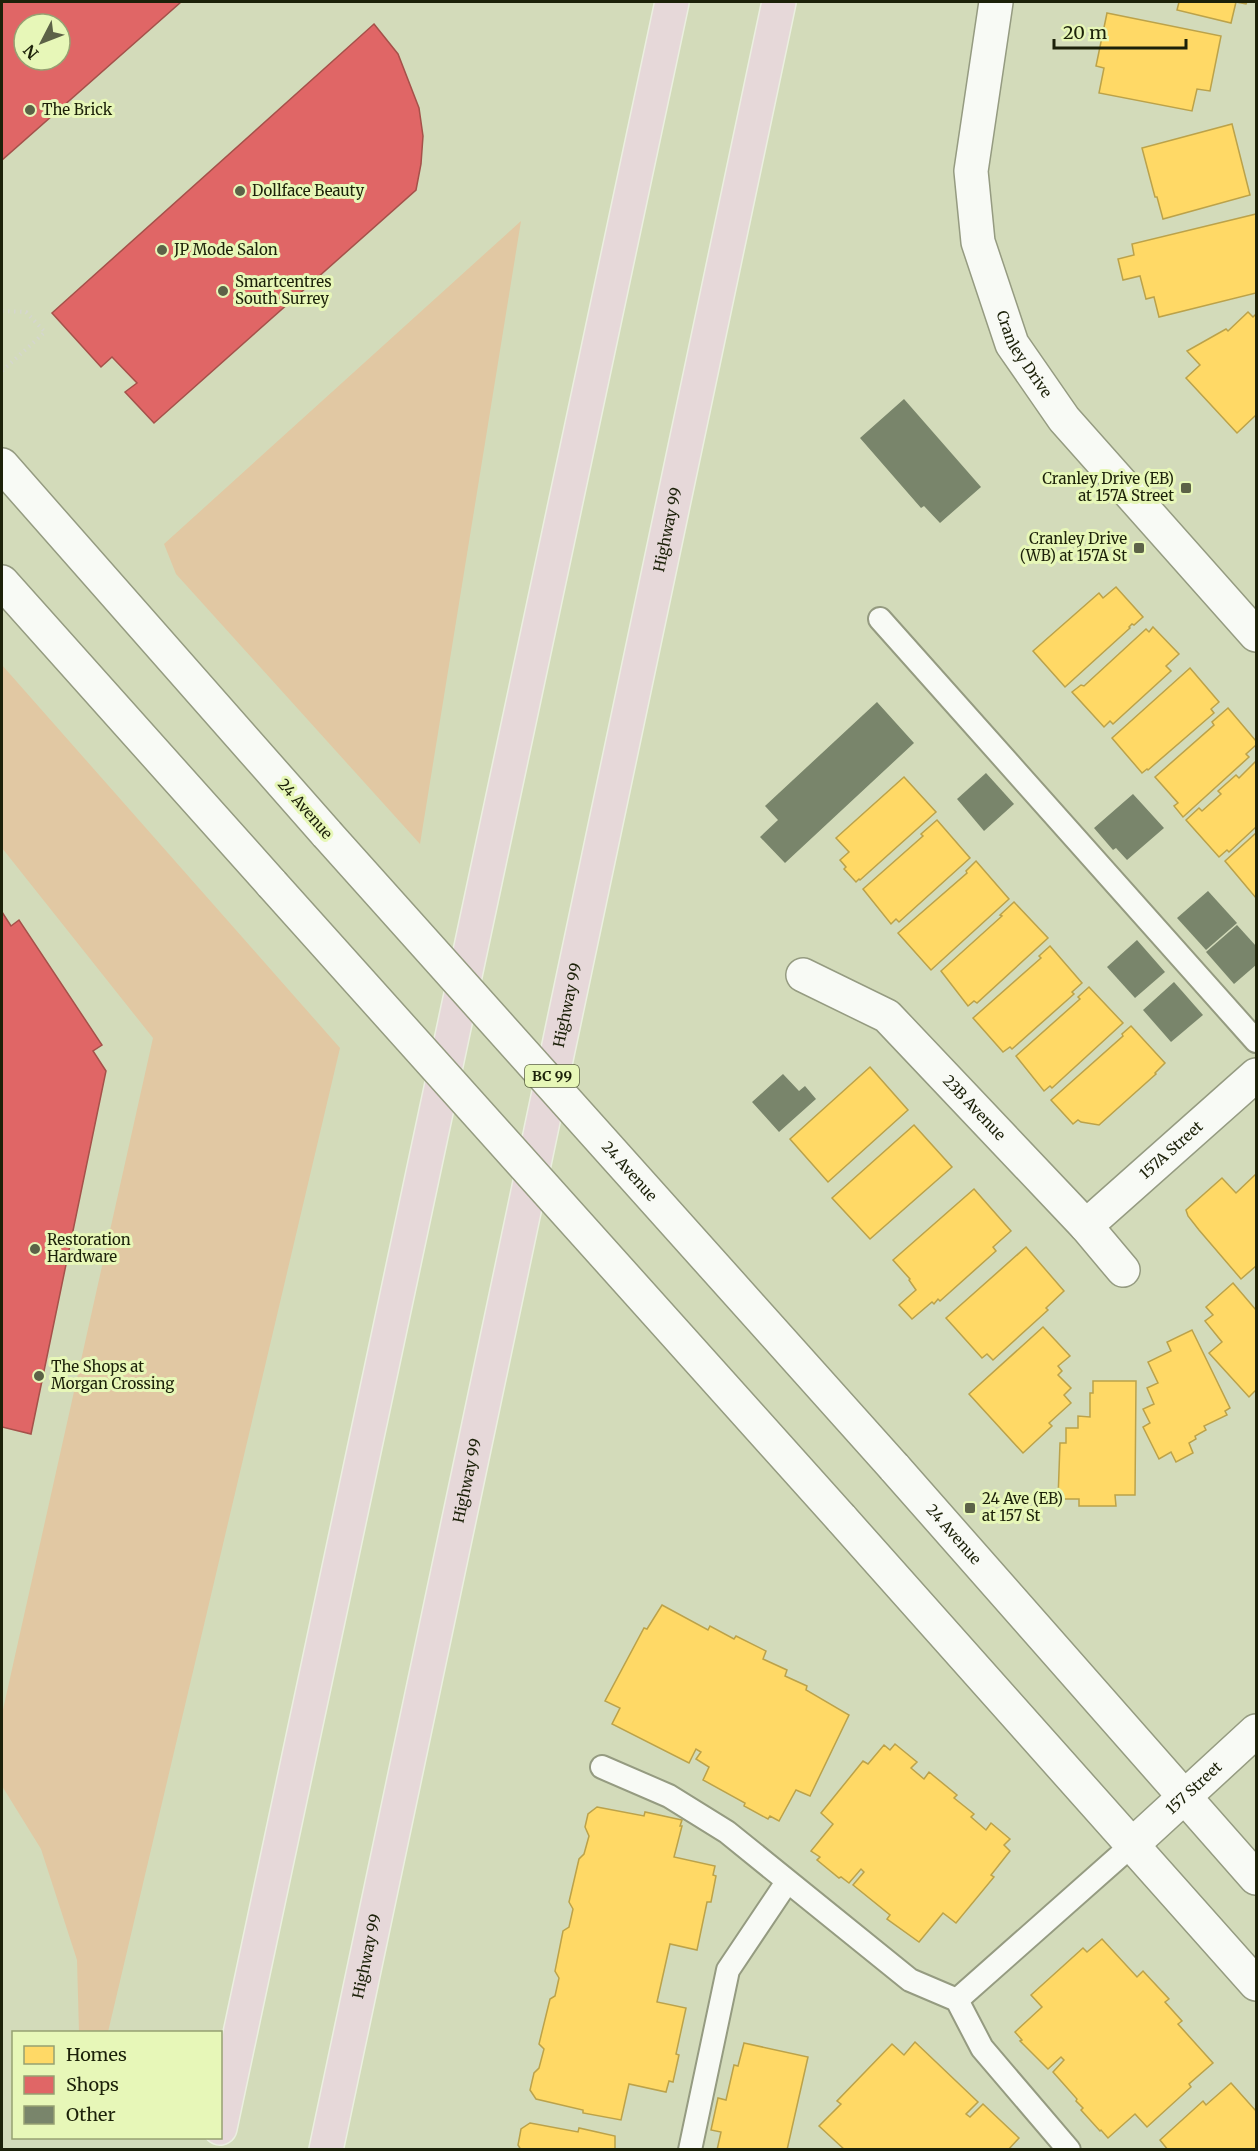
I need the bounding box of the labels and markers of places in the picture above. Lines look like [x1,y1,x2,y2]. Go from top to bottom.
place label: The Brick [42,100,113,119]
marker: The Brick [23,103,37,117]
place label: Dollface Beauty [252,181,364,200]
marker: Dollface Beauty [233,184,247,198]
place label: JP Mode Salon [173,240,278,259]
marker: JP Mode Salon [155,243,169,257]
place label: Smartcentres South Surrey [235,272,332,308]
marker: Smartcentres South Surrey [216,284,230,298]
place label: Cranley Drive (EB) at 157A Street [1042,469,1174,505]
marker: Cranley Drive (EB) at 157A Street [1179,481,1193,495]
place label: Cranley Drive (WB) at 157A St [1020,529,1127,565]
marker: Cranley Drive (WB) at 157A St [1132,541,1146,555]
place label: Restoration Hardware [47,1230,131,1266]
marker: Restoration Hardware [28,1242,42,1256]
place label: The Shops at Morgan Crossing [51,1357,174,1393]
marker: The Shops at Morgan Crossing [32,1369,46,1383]
place label: 24 Ave (EB) at 157 St [982,1489,1063,1525]
marker: 24 Ave (EB) at 157 St [963,1501,977,1515]

